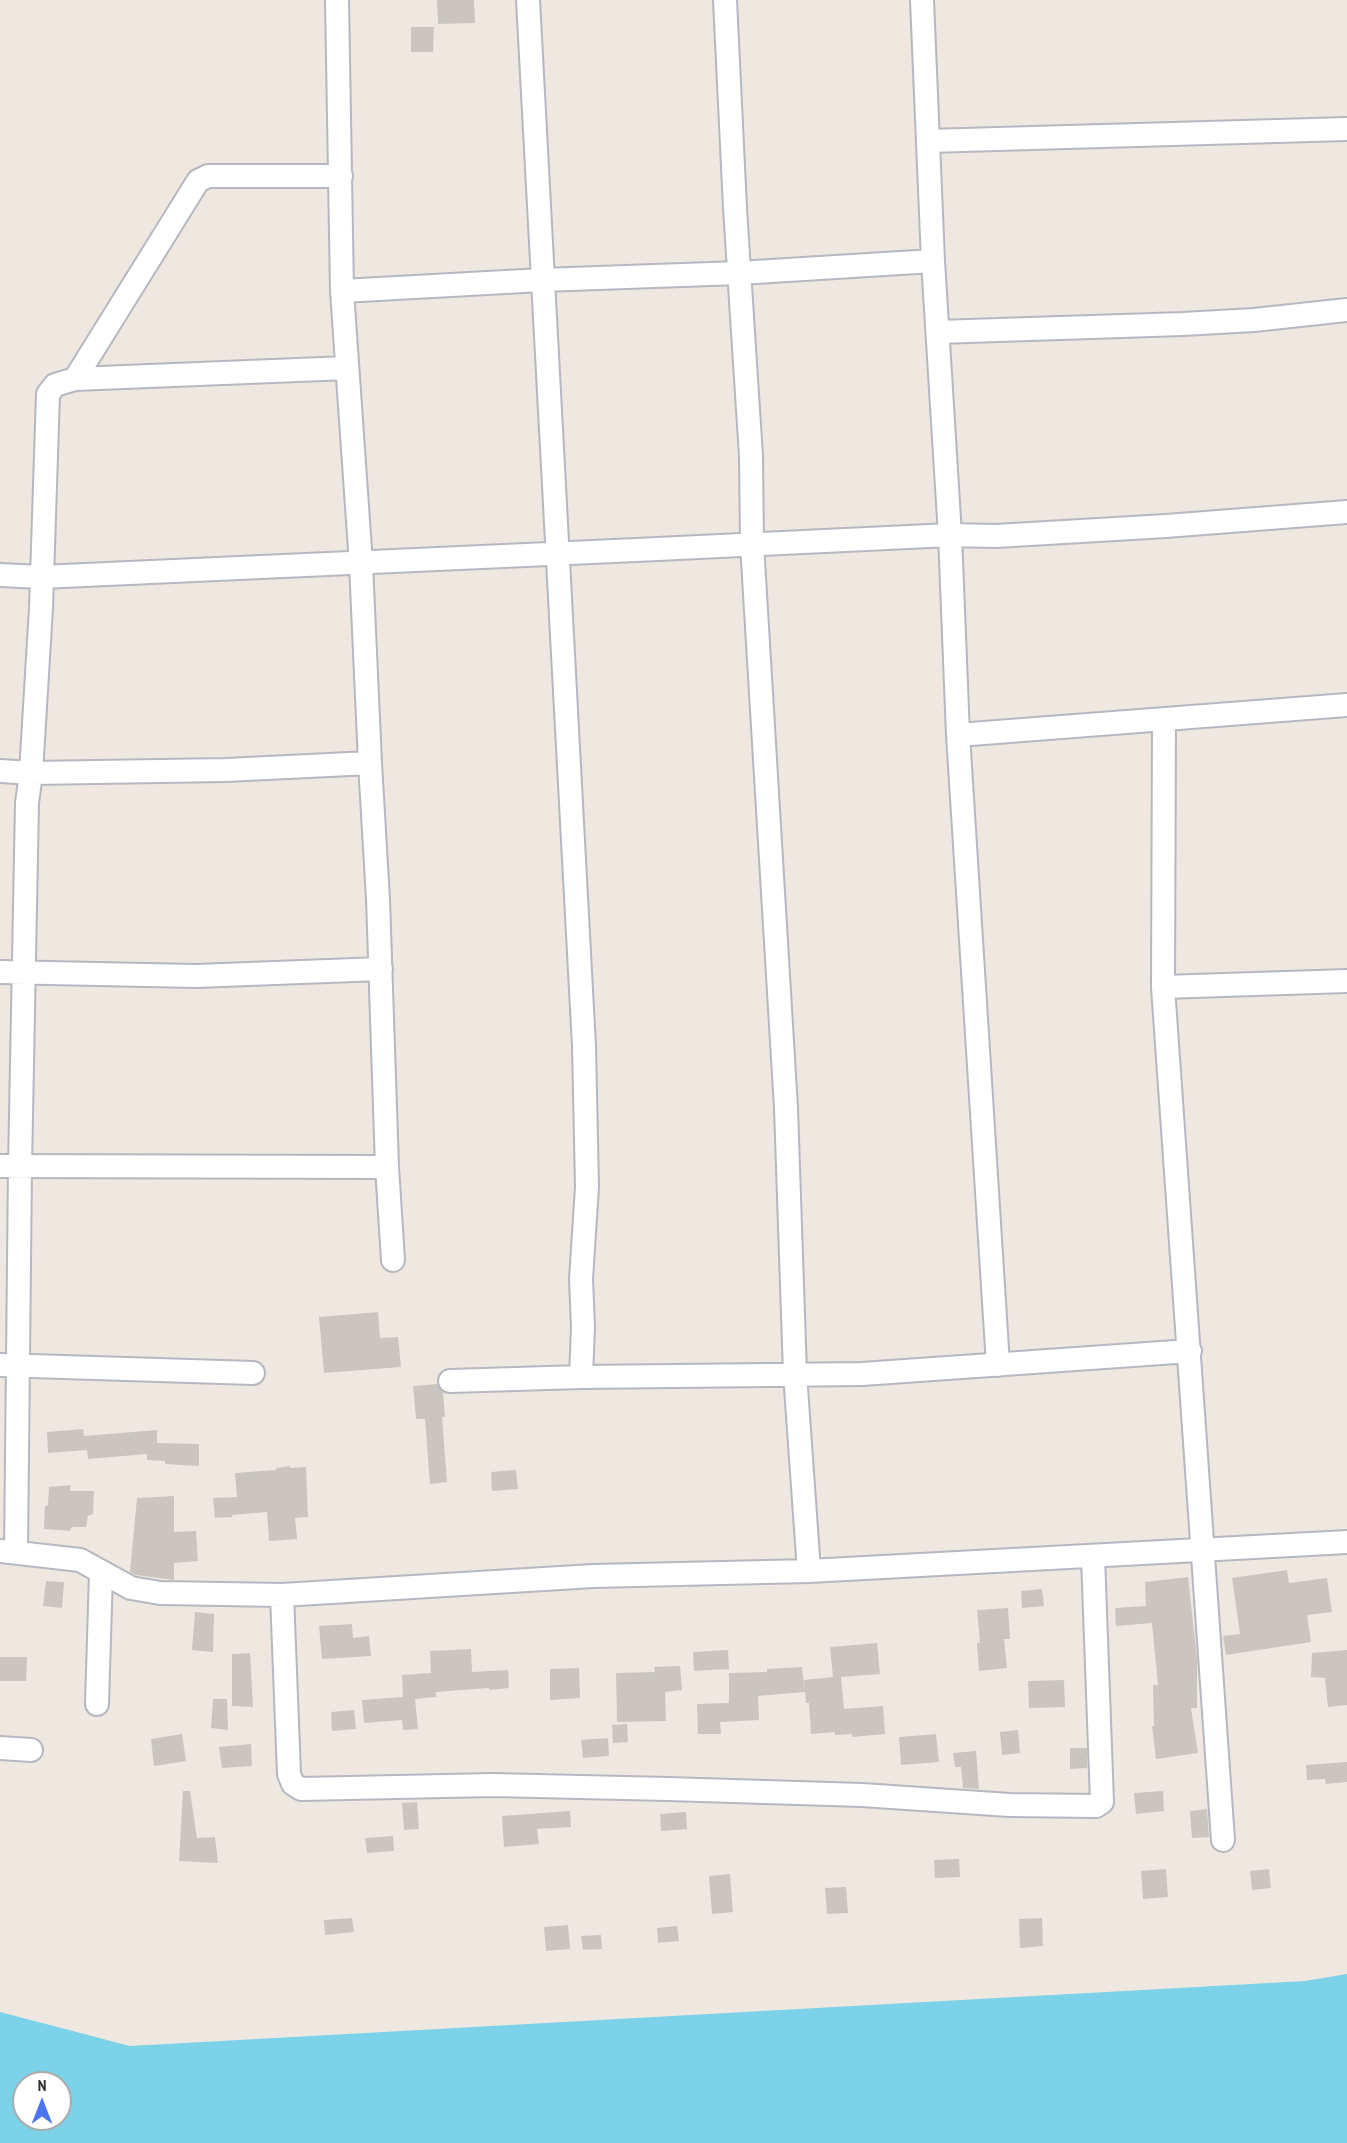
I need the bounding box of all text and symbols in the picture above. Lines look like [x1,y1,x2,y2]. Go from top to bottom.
north arrow [12,2071,72,2131]
text: N [38,2075,46,2095]

